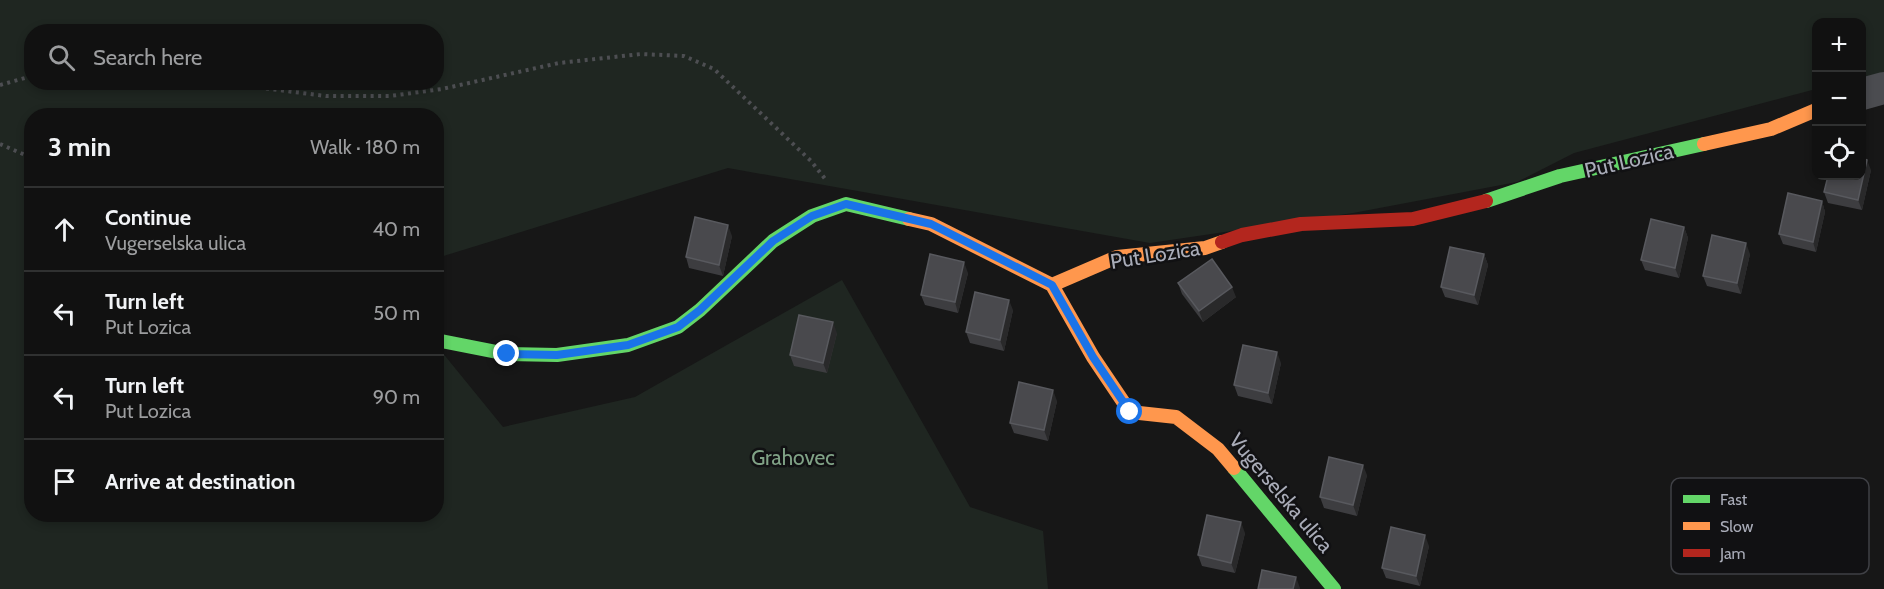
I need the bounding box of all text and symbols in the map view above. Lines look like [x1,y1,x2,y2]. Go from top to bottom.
map controls [1812,18,1866,180]
button: + [1812,18,1866,72]
search box [24,24,444,90]
icon: search [45,41,78,74]
text: Search here [93,44,202,71]
button: − [1812,72,1866,126]
button: locate [1812,126,1866,180]
text: 3 min [48,131,111,163]
text: Walk · 180 m [310,135,420,159]
street label: Put Lozica [1582,138,1676,183]
text: Continue [105,204,191,231]
icon: ahead [48,213,81,246]
text: 40 m [372,217,420,241]
text: Vugerselska ulica [105,231,246,255]
street label: Put Lozica [1108,235,1201,274]
text: Turn left [105,288,184,315]
icon: left [48,297,81,330]
text: 50 m [373,301,420,325]
text: Put Lozica [105,315,191,339]
route end [493,340,519,366]
text: Turn left [105,372,184,399]
icon: left [48,381,81,414]
text: 90 m [373,385,420,409]
route start [1116,398,1142,424]
text: Put Lozica [105,399,191,423]
street label: Vugerselska ulica [1224,428,1339,557]
park label: Grahovec [751,445,835,470]
icon: arrive [48,465,81,498]
text: Arrive at destination [105,468,295,495]
legend [1671,478,1869,574]
text: Fast [1720,490,1748,509]
text: Slow [1720,517,1754,536]
text: Jam [1719,544,1746,563]

